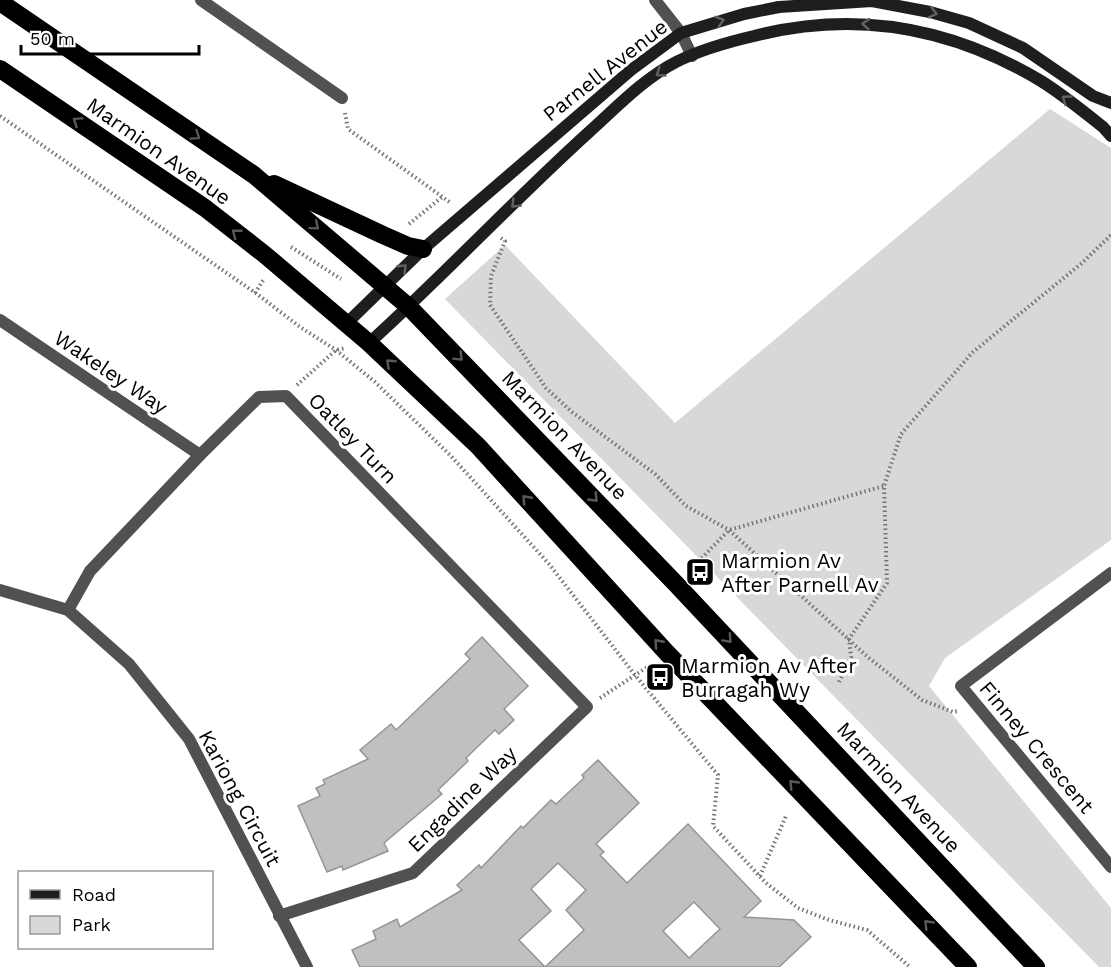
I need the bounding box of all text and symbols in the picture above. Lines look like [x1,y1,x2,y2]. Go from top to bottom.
one-way arrow [928,6,938,19]
street label: Parnell Avenue [538,14,672,126]
one-way arrow [714,16,725,28]
one-way arrow [862,17,871,30]
scale bar [21,18,200,56]
text: 50 m [30,28,75,49]
one-way arrow [655,66,666,77]
street label: Marmion Avenue [82,92,236,210]
one-way arrow [1061,95,1072,106]
one-way arrow [72,117,83,128]
one-way arrow [189,129,200,140]
one-way arrow [512,196,523,207]
one-way arrow [308,219,319,230]
one-way arrow [232,229,243,240]
one-way arrow [397,264,407,275]
street label: Wakeley Way [50,325,173,419]
one-way arrow [451,349,462,360]
one-way arrow [386,359,397,370]
street label: Marmion Avenue [497,365,633,505]
street label: Oatley Turn [303,387,403,489]
one-way arrow [586,490,597,501]
one-way arrow [523,495,534,506]
place label: Marmion Av After Parnell Av [721,548,879,597]
bus stop icon: Marmion Av After Parnell Av [684,556,716,588]
one-way arrow [721,632,732,643]
one-way arrow [654,639,665,650]
place label: Marmion Av After Burragah Wy [681,653,857,702]
bus stop icon: Marmion Av After Burragah Wy [644,661,676,693]
street label: Finney Crescent [974,676,1100,818]
street label: Marmion Avenue [832,716,966,858]
street label: Kariong Circuit [194,726,287,871]
street label: Engadine Way [402,741,522,857]
one-way arrow [789,780,800,790]
legend [18,871,213,949]
text: Road [72,884,116,905]
text: Park [72,914,111,935]
one-way arrow [925,921,936,932]

